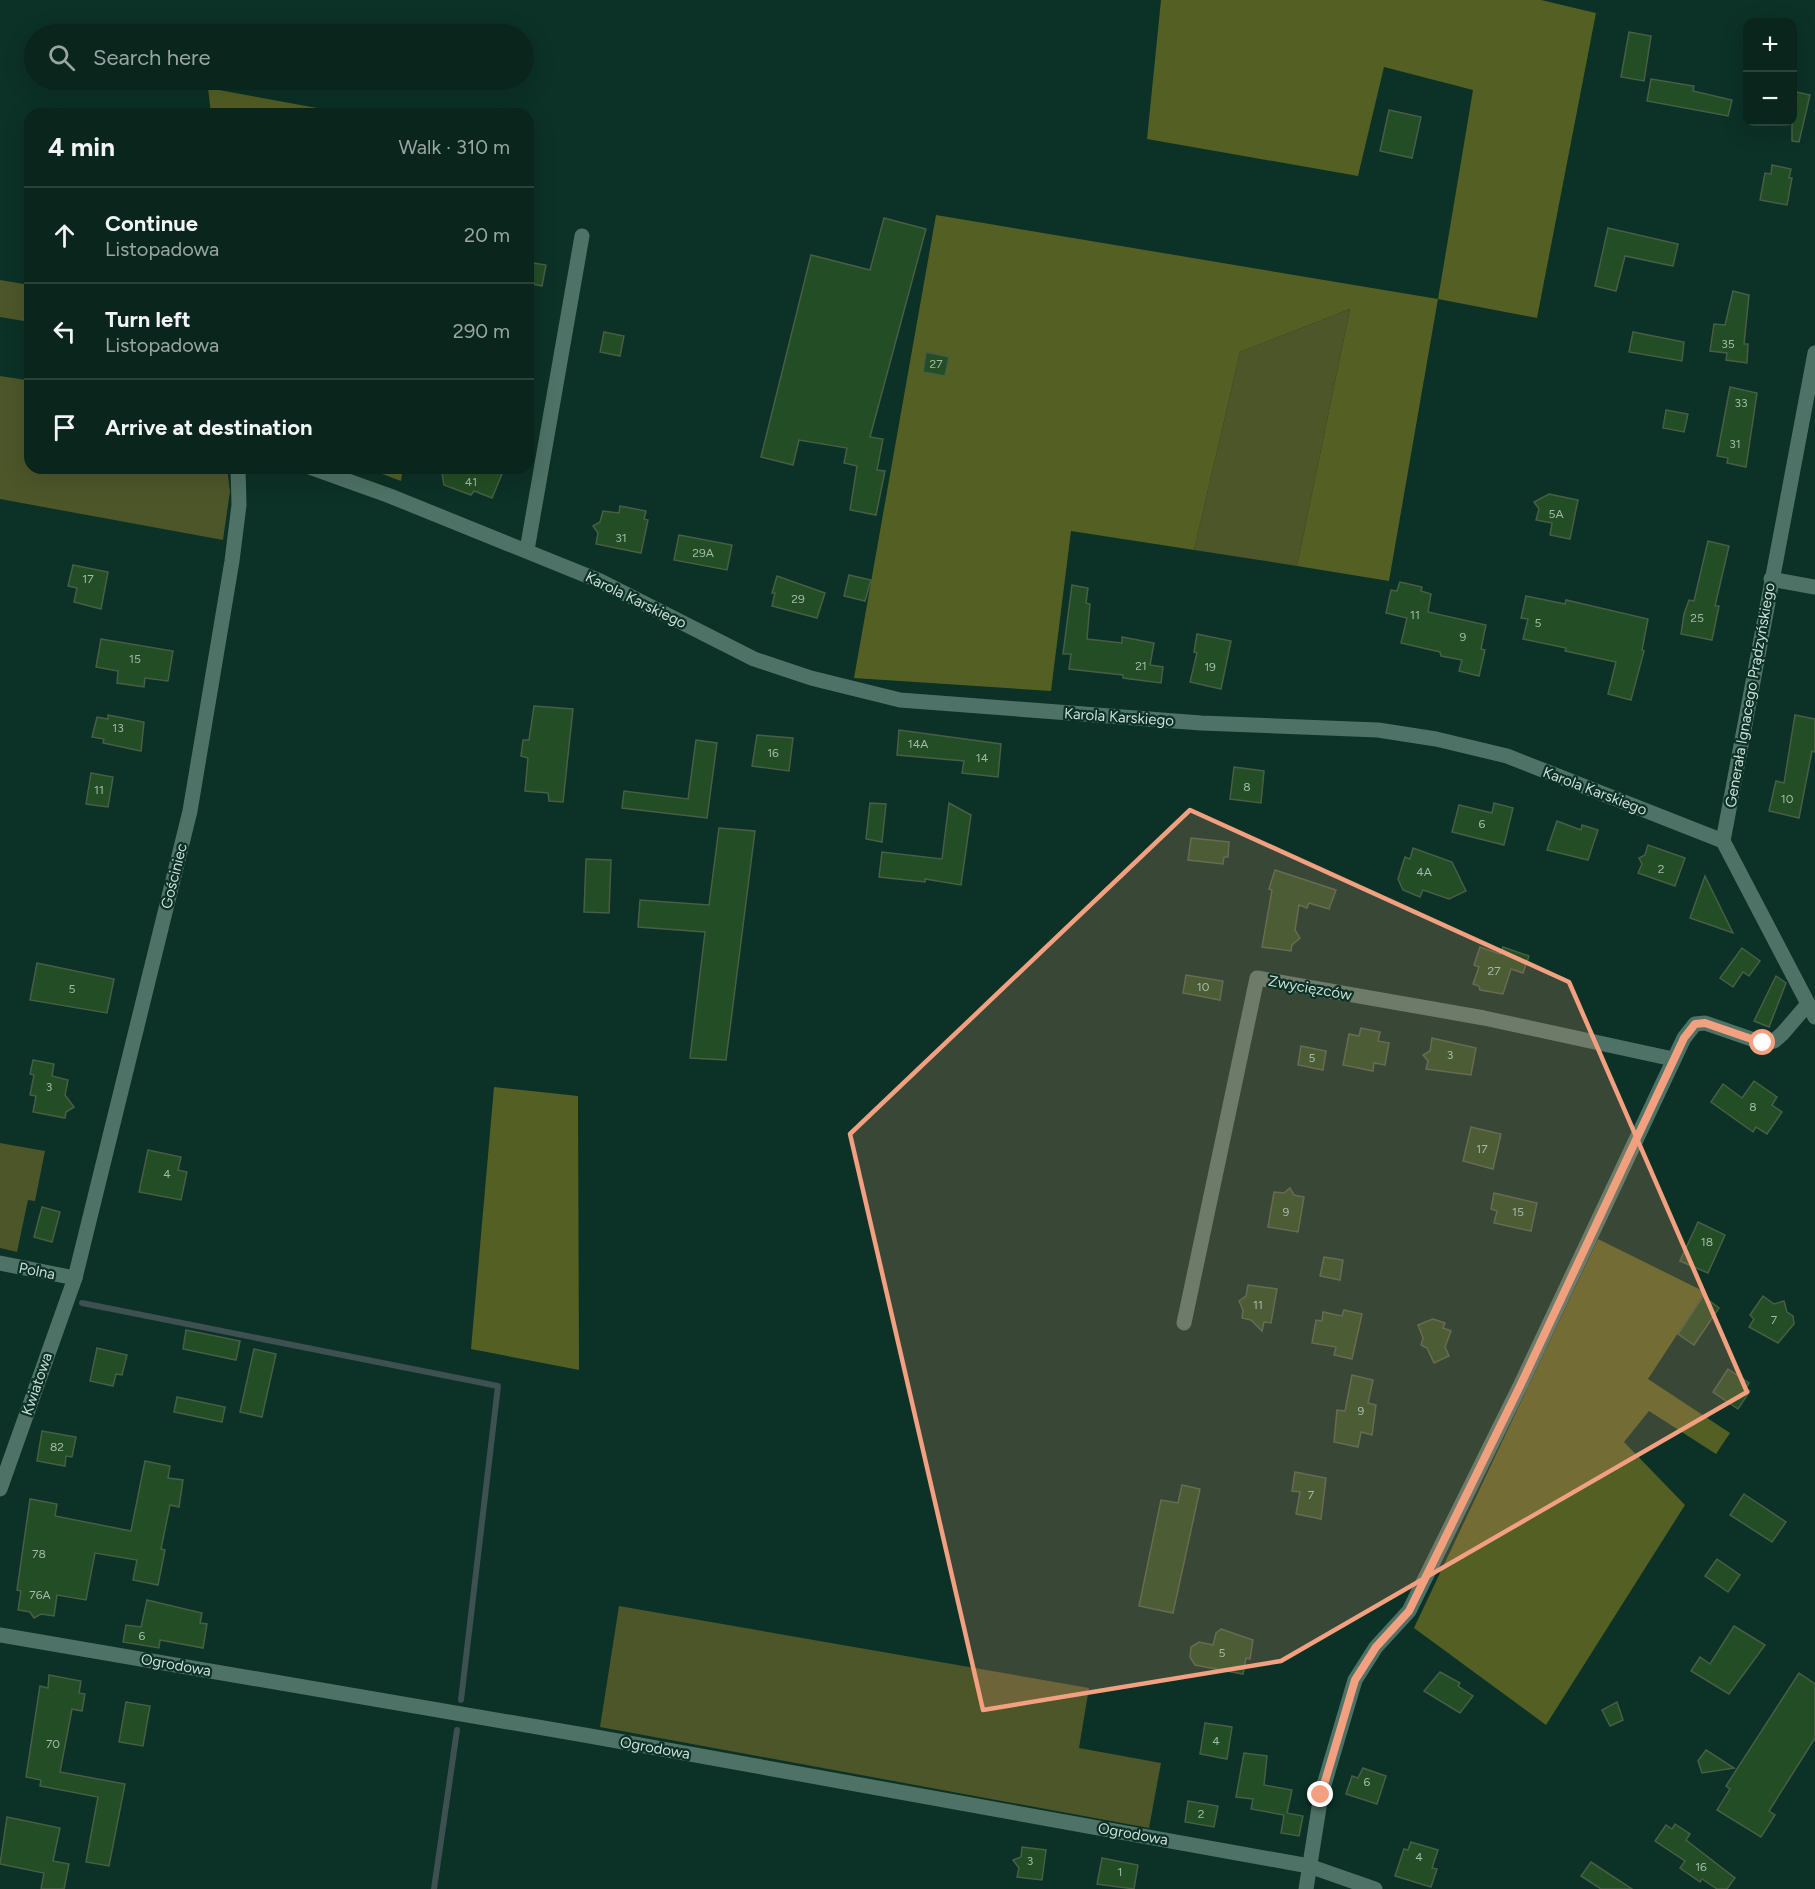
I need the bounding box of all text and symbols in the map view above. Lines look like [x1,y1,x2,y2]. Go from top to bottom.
map controls [1743,18,1797,126]
button: + [1743,18,1797,72]
search box [24,24,534,90]
icon: search [45,41,78,74]
text: Search here [93,44,211,71]
button: − [1743,72,1797,126]
text: 4 min [48,131,115,163]
text: Walk · 310 m [398,135,510,159]
text: Continue [105,210,198,237]
icon: ahead [48,219,81,252]
text: 20 m [464,223,510,247]
text: Listopadowa [105,237,219,261]
text: Turn left [105,306,191,333]
icon: left [48,315,81,348]
text: 290 m [453,319,510,343]
text: Listopadowa [105,333,219,357]
house number: 35 [1721,337,1735,351]
house number: 27 [929,357,943,371]
house number: 33 [1734,396,1748,410]
icon: arrive [48,411,81,444]
text: Arrive at destination [105,414,313,441]
house number: 31 [1729,437,1741,451]
house number: 41 [465,475,477,489]
house number: 5A [1548,507,1564,521]
house number: 31 [615,531,627,545]
house number: 29A [692,546,714,560]
street label: Karola Karskiego [582,568,690,632]
house number: 17 [82,572,94,586]
street label: Generała Ignacego Prądzyńskiego [1721,581,1779,809]
house number: 29 [791,592,805,606]
house number: 11 [1410,608,1420,622]
house number: 25 [1690,611,1704,625]
house number: 5 [1535,616,1542,630]
house number: 9 [1460,630,1467,644]
house number: 15 [129,652,141,666]
house number: 21 [1135,659,1147,673]
house number: 19 [1204,660,1216,674]
street label: Karola Karskiego [1063,704,1175,730]
house number: 13 [112,721,124,735]
house number: 14A [908,737,928,751]
house number: 16 [767,746,779,760]
house number: 14 [976,751,989,765]
street label: Karola Karskiego [1540,763,1650,819]
house number: 8 [1243,780,1251,794]
house number: 11 [94,783,104,797]
house number: 10 [1781,792,1794,806]
house number: 6 [1479,817,1486,831]
street label: Gościniec [157,841,191,911]
house number: 2 [1658,862,1664,876]
house number: 4A [1416,865,1432,879]
house number: 27 [1487,964,1501,978]
street label: Zwycięzców [1267,972,1353,1004]
house number: 10 [1197,980,1210,994]
house number: 5 [69,982,76,996]
route start [1749,1029,1775,1055]
house number: 3 [1447,1048,1453,1062]
house number: 5 [1309,1051,1316,1065]
house number: 3 [46,1080,52,1094]
house number: 8 [1749,1100,1757,1114]
house number: 17 [1476,1142,1488,1156]
house number: 4 [163,1167,171,1181]
house number: 9 [1283,1205,1290,1219]
house number: 15 [1512,1205,1524,1219]
house number: 18 [1701,1235,1713,1249]
street label: Polna [17,1259,57,1283]
house number: 11 [1253,1298,1263,1312]
house number: 7 [1771,1313,1778,1327]
street label: Kwiatowa [18,1350,56,1418]
house number: 9 [1358,1404,1365,1418]
house number: 82 [50,1440,64,1454]
house number: 7 [1308,1488,1315,1502]
house number: 78 [32,1547,46,1561]
house number: 76A [29,1588,51,1602]
house number: 6 [139,1629,146,1643]
house number: 5 [1219,1646,1226,1660]
street label: Ogrodowa [140,1650,212,1680]
street label: Ogrodowa [619,1733,691,1763]
house number: 4 [1212,1734,1220,1748]
house number: 70 [46,1737,60,1751]
house number: 6 [1364,1775,1371,1789]
route end [1307,1781,1333,1807]
house number: 2 [1198,1807,1204,1821]
street label: Ogrodowa [1097,1819,1169,1849]
house number: 4 [1415,1850,1423,1864]
house number: 3 [1027,1854,1033,1868]
house number: 16 [1695,1860,1707,1874]
house number: 1 [1118,1865,1122,1879]

